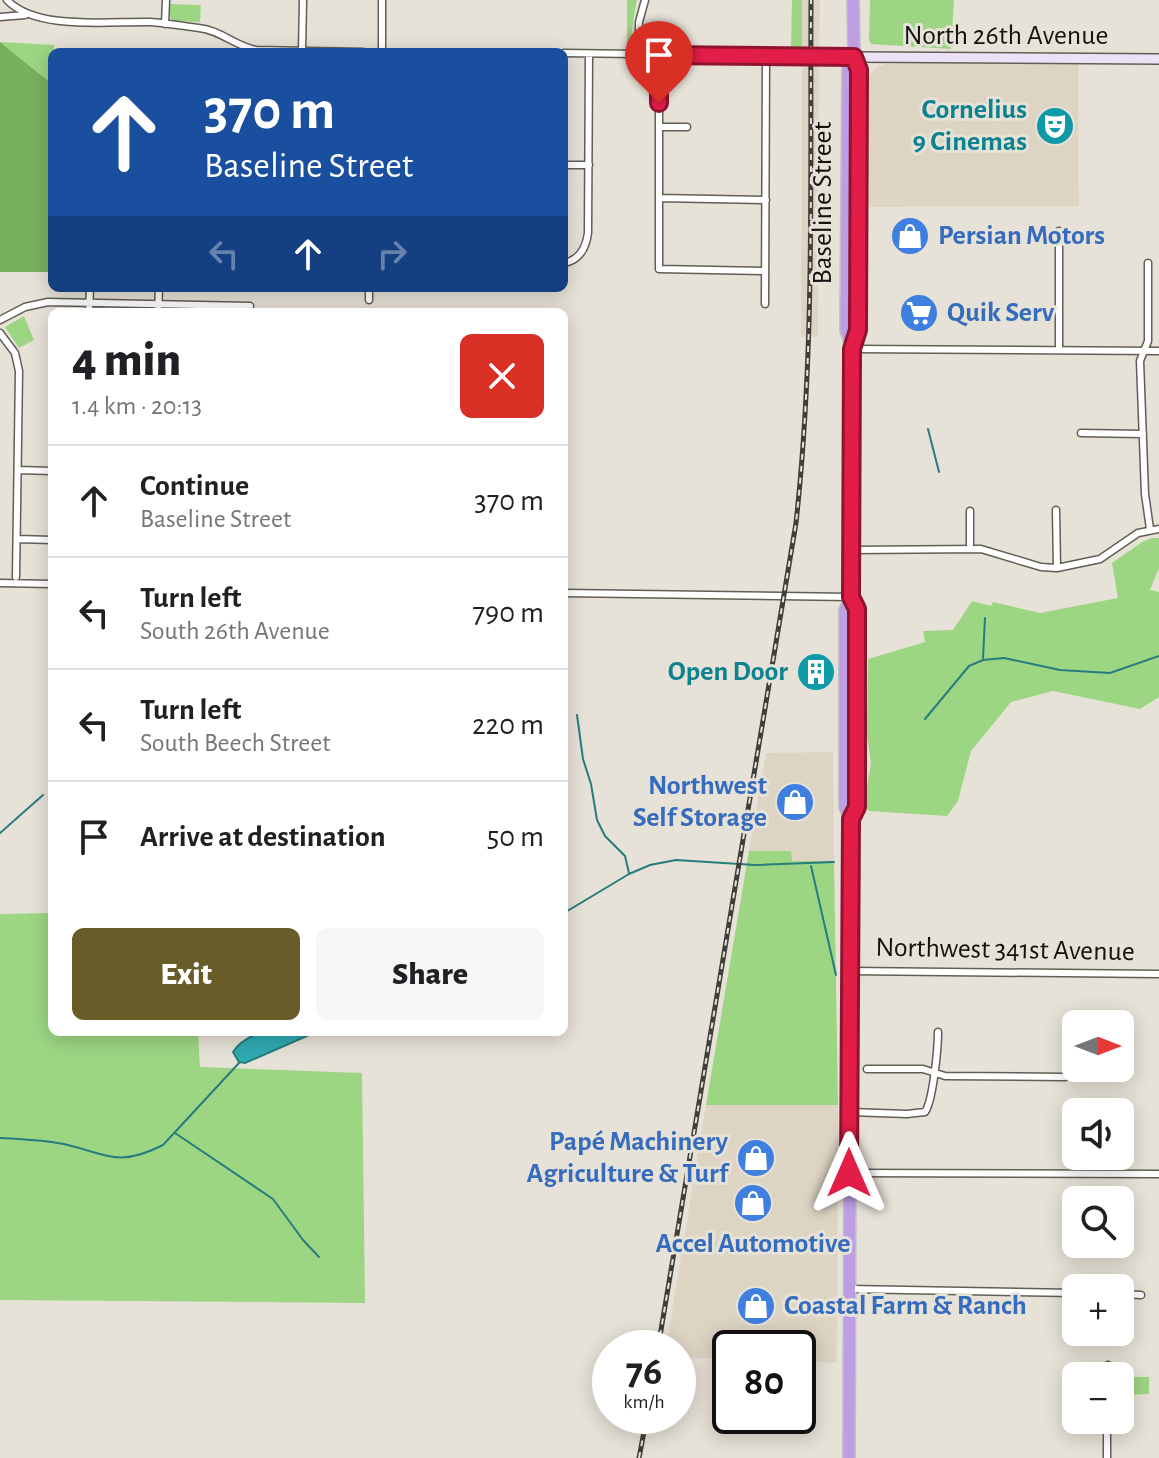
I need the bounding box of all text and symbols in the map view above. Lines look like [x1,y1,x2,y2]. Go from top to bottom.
pin [625,21,693,103]
street label: North 26th Avenue [904,22,1108,50]
icon: arrive [637,33,681,77]
icon: ahead [72,80,176,184]
text: 370 m [204,83,335,139]
place label: Cornelius 9 Cinemas [913,96,1027,156]
theatre icon: Cornelius 9 Cinemas [1034,105,1076,147]
street label: Baseline Street [809,122,837,284]
text: Baseline Street [204,148,413,184]
shop icon: Persian Motors [889,215,931,257]
place label: Persian Motors [938,222,1105,250]
icon: left [202,232,246,276]
icon: ahead [286,232,330,276]
icon: right [370,232,414,276]
supermarket icon: Quik Serv [898,292,940,334]
place label: Quik Serv [947,299,1055,327]
button: close [460,334,544,418]
text: 4 min [72,337,181,385]
text: 1.4 km · 20:13 [72,393,202,419]
text: Continue [140,471,249,501]
icon: ahead [72,479,116,523]
text: 370 m [474,486,544,516]
text: Baseline Street [140,506,291,532]
text: Turn left [140,583,241,613]
icon: left [72,591,116,635]
text: 790 m [473,598,544,628]
text: South 26th Avenue [140,618,330,644]
building icon: Open Door [795,651,837,693]
place label: Open Door [668,658,788,686]
text: Turn left [140,695,241,725]
icon: left [72,703,116,747]
text: 220 m [472,710,544,740]
text: South Beech Street [140,730,331,756]
place label: Northwest Self Storage [633,772,768,832]
shop icon: Northwest Self Storage [774,781,816,823]
icon: arrive [72,815,116,859]
text: Arrive at destination [140,822,386,852]
text: 50 m [487,822,544,852]
button: Exit [72,928,300,1020]
button: Share [316,928,544,1020]
street label: Northwest 341st Avenue [875,934,1135,966]
north arrow [1062,1010,1134,1082]
map controls [1062,1010,1134,1434]
button: sound [1062,1098,1134,1170]
place label: Papé Machinery Agriculture & Turf [527,1128,730,1188]
position arrow [807,1131,891,1215]
shop icon: Papé Machinery Agriculture & Turf [735,1137,777,1179]
shop icon: Accel Automotive [732,1182,774,1224]
button: search [1062,1186,1134,1258]
place label: Accel Automotive [656,1230,850,1258]
button: + [1062,1274,1134,1346]
shop icon: Coastal Farm & Ranch [735,1285,777,1327]
place label: Coastal Farm & Ranch [784,1292,1027,1320]
speed limit sign: 80 [712,1330,816,1434]
text: 76 [626,1352,662,1392]
button: − [1062,1362,1134,1434]
text: km/h [623,1392,665,1412]

